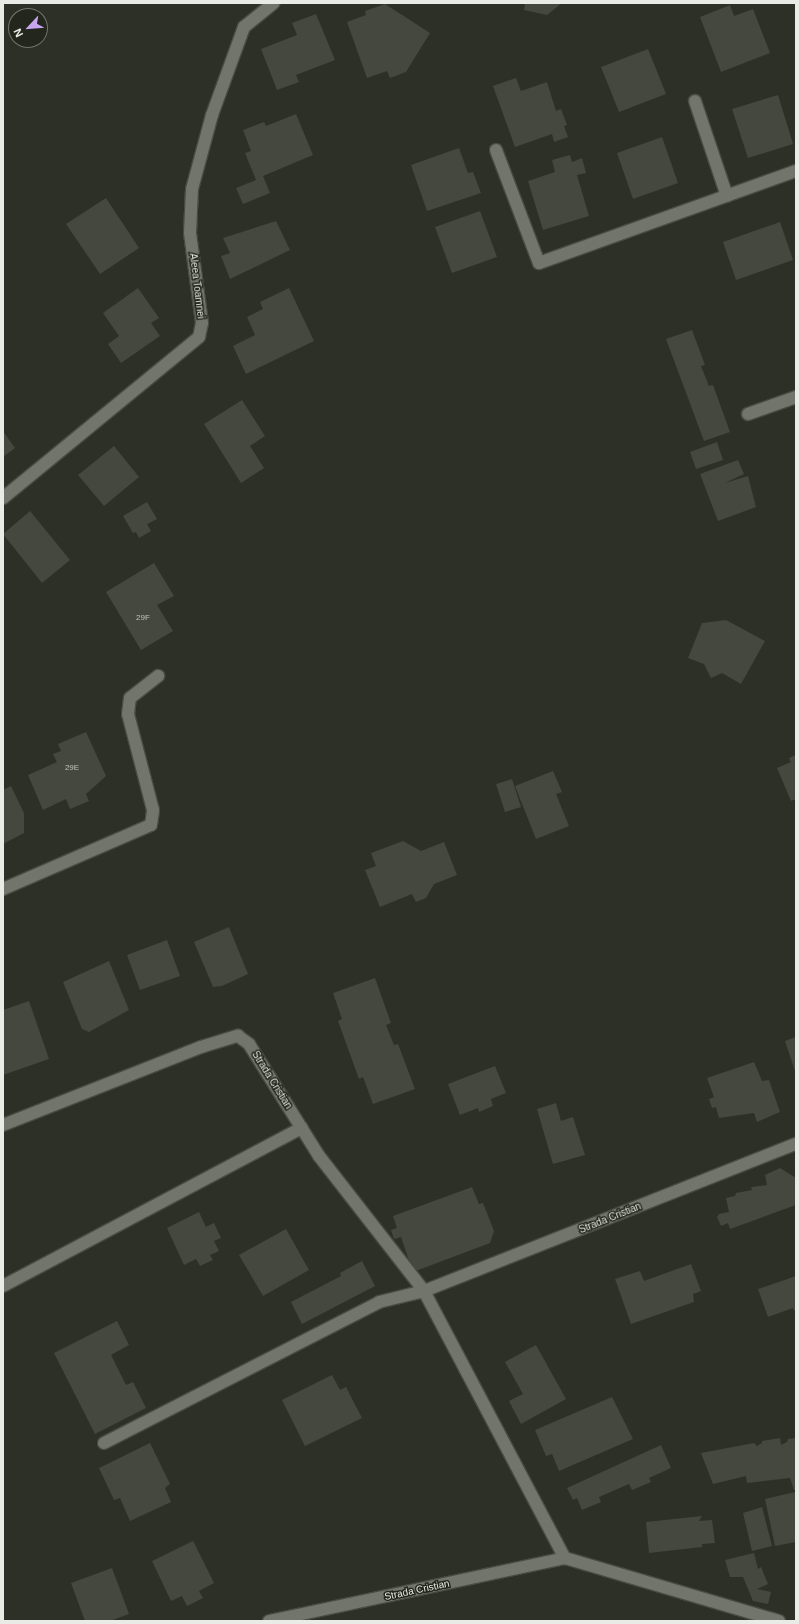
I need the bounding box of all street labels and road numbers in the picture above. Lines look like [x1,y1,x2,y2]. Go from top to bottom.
street label: Aleea Toamnei [187,252,207,320]
street label: Strada Cristian [249,1049,295,1111]
street label: Strada Cristian [577,1200,643,1236]
street label: Strada Cristian [383,1577,451,1603]

